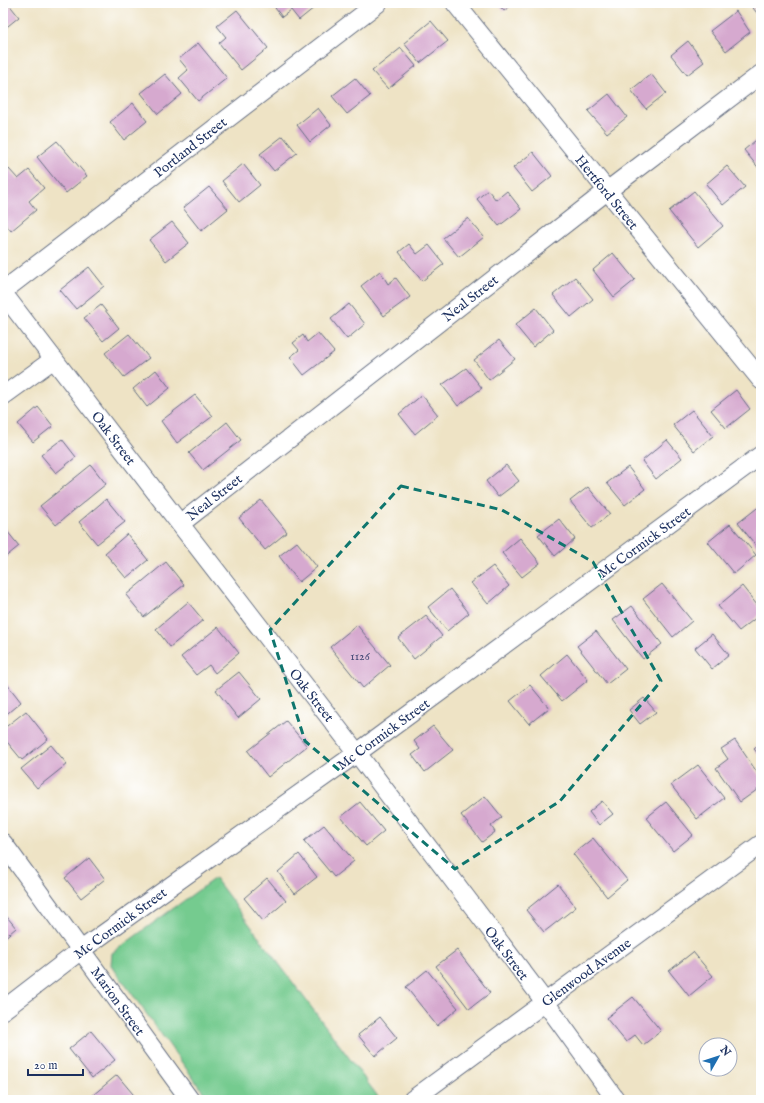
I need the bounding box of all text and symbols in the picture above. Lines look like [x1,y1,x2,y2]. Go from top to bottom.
street label: Portland Street [150,114,231,182]
street label: Hertford Street [571,152,642,234]
street label: Neal Street [439,271,502,326]
street label: Oak Street [87,408,139,469]
street label: Neal Street [183,470,246,525]
street label: Mc Cormick Street [595,503,695,583]
house number: 1126 [350,649,371,664]
street label: Oak Street [285,665,338,726]
street label: Mc Cormick Street [334,695,434,775]
street label: Mc Cormick Street [71,884,171,964]
street label: Oak Street [480,923,532,984]
street label: Glenwood Avenue [538,934,635,1011]
street label: Marion Street [86,964,148,1040]
north arrow [698,1037,738,1077]
text: N [716,1042,734,1060]
scale bar [28,1051,83,1077]
text: 20 m [34,1058,57,1073]

